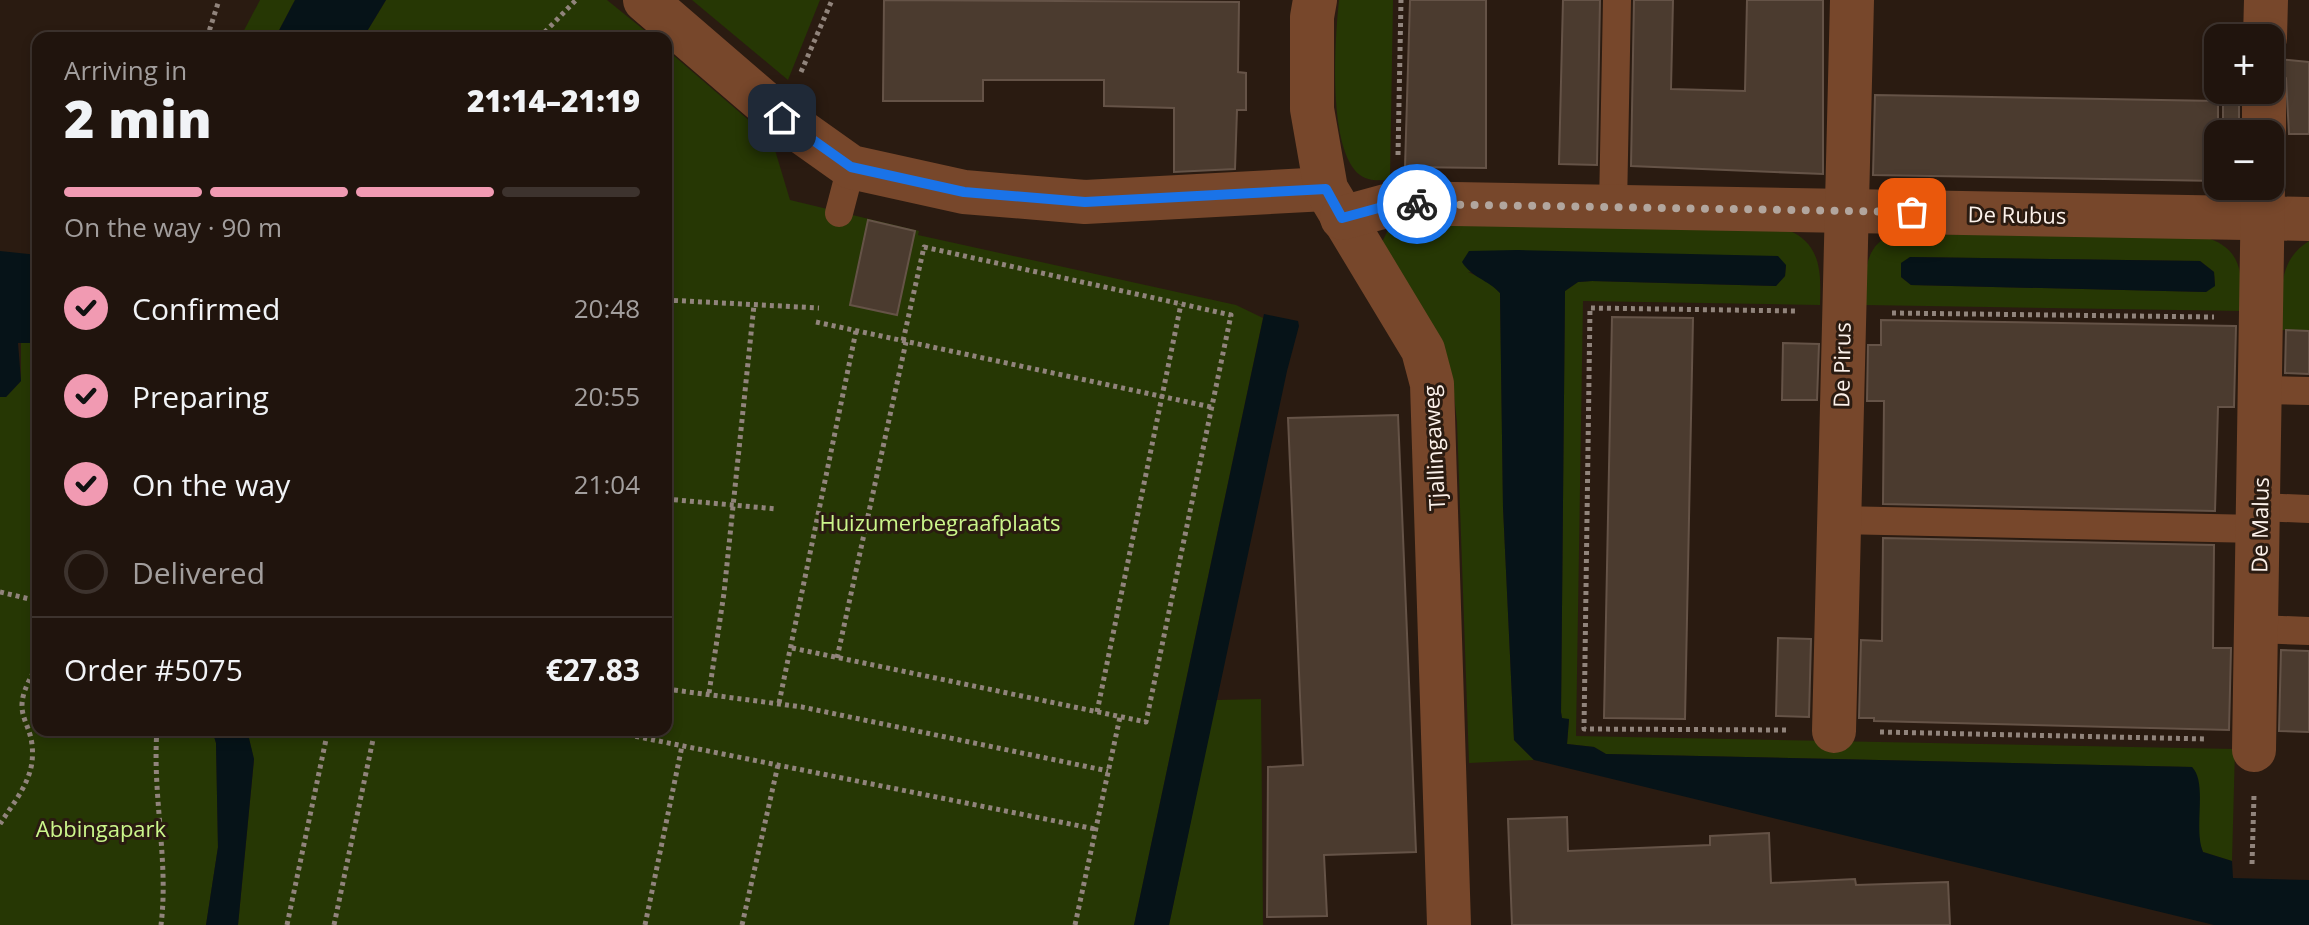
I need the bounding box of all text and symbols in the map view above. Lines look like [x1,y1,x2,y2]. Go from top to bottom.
map controls [2204,24,2284,200]
button: + [2204,24,2284,104]
text: Arriving in [64,52,187,88]
text: 21:14–21:19 [467,80,640,121]
text: 2 min [64,82,212,153]
pin [748,84,816,152]
icon: home [760,96,804,140]
button: − [2204,120,2284,200]
courier [1377,164,1457,244]
pin [1878,178,1946,246]
icon: bike [1395,182,1439,226]
icon: bag [1890,190,1934,234]
street label: De Rubus [1967,198,2067,230]
text: On the way · 90 m [64,209,282,245]
icon: check [64,286,108,330]
text: Confirmed [132,288,280,329]
text: 20:48 [574,290,640,326]
street label: De Pirus [1825,322,1857,408]
icon: check [64,374,108,418]
text: Preparing [132,376,269,417]
text: 20:55 [574,378,640,414]
street label: Tjallingaweg [1415,384,1451,511]
icon: check [64,462,108,506]
text: On the way [132,464,290,505]
text: 21:04 [574,466,640,502]
street label: De Malus [2243,477,2275,573]
park label: Huizumerbegraafplaats [819,507,1061,537]
text: Delivered [132,552,265,593]
text: Order #5075 [64,649,243,690]
text: €27.83 [546,649,640,690]
park label: Abbingapark [36,813,167,843]

